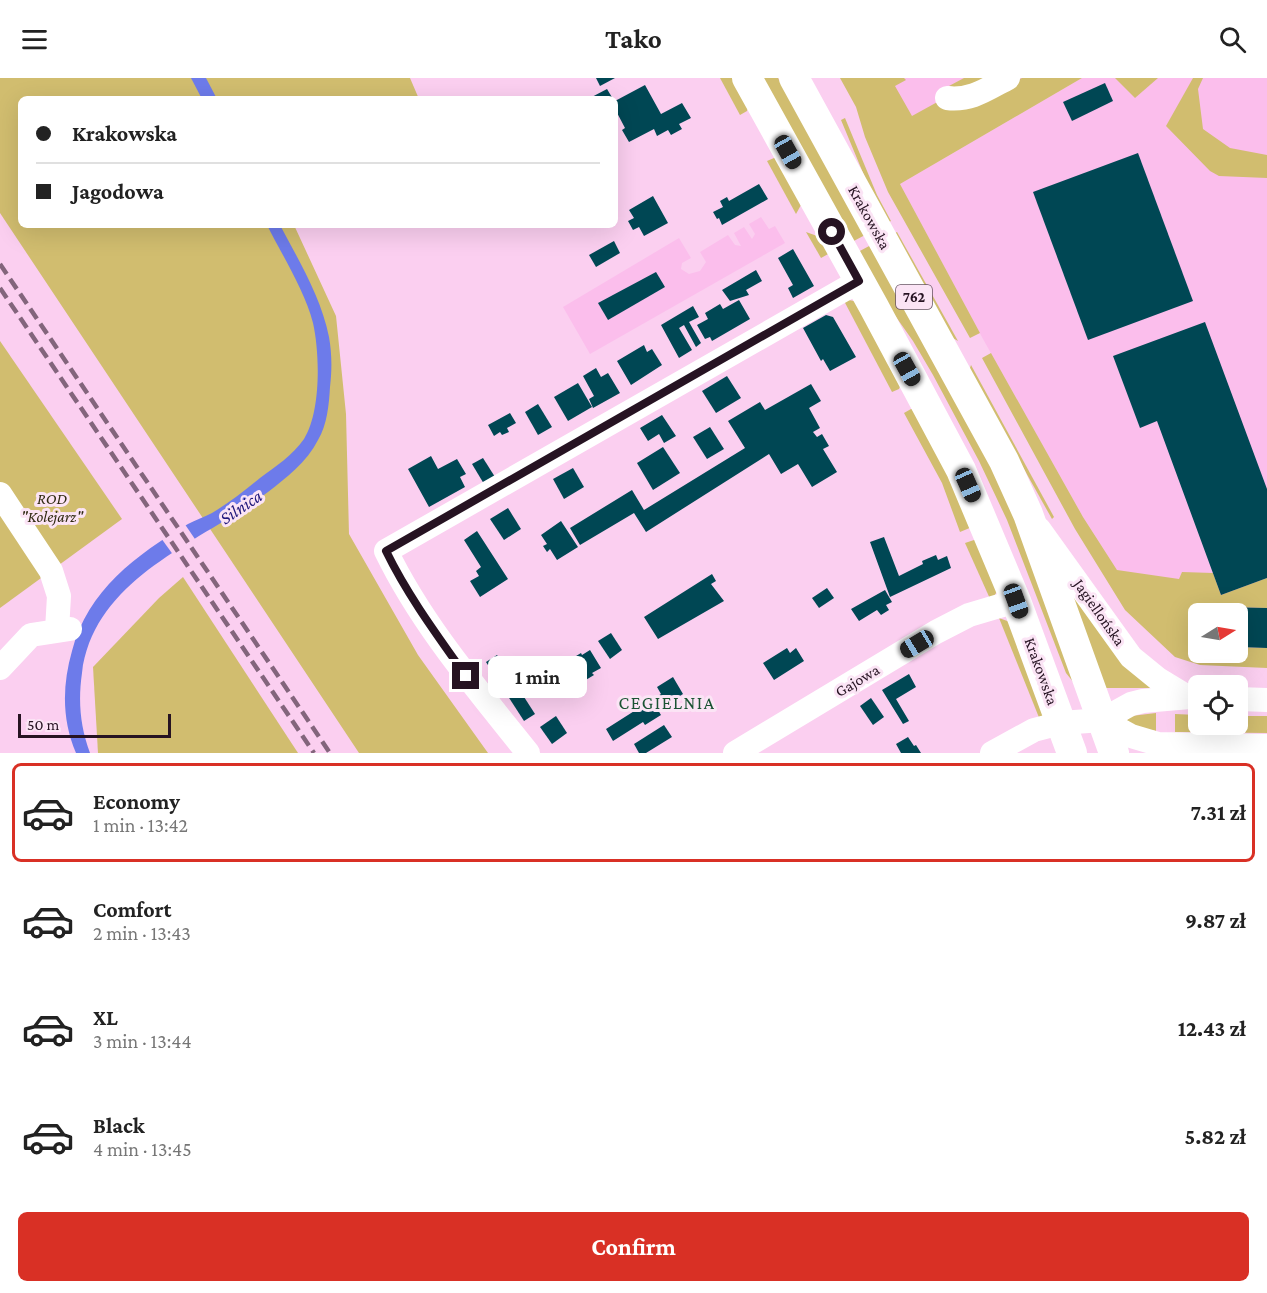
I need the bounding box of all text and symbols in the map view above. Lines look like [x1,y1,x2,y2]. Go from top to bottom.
icon: menu [18,23,51,56]
icon: search [1216,23,1249,56]
text: Tako [605,24,662,54]
text: Krakowska [72,121,177,146]
car [771,132,805,172]
text: Jagodowa [72,179,164,204]
street label: Krakowska [845,182,894,253]
route start [818,218,845,245]
road number: 762 [896,285,932,309]
car [890,349,924,389]
car [952,465,984,505]
water label: Silnica [216,485,266,528]
park label: ROD "Kolejarz" [21,490,84,526]
street label: Jagiellońska [1068,574,1129,650]
car [1001,581,1031,621]
north arrow [1188,603,1248,663]
map controls [1188,603,1248,735]
car [897,627,937,661]
street label: Krakowska [1022,635,1062,708]
callout: 1 min [487,655,586,697]
street label: Gajowa [832,660,883,701]
route end [452,662,479,689]
text: 1 min [515,666,560,688]
button: locate [1188,675,1248,735]
district label: CEGIELNIA [619,693,715,713]
scale bar [18,711,171,738]
text: 50 m [27,716,59,733]
icon: car [21,786,75,840]
text: Economy [93,789,180,814]
text: 7.31 zł [1191,800,1246,825]
text: 1 min · 13:42 [93,814,188,836]
icon: car [21,894,75,948]
text: Comfort [93,897,171,922]
text: 9.87 zł [1185,908,1246,933]
text: 2 min · 13:43 [93,922,191,944]
icon: car [21,1002,75,1056]
text: XL [93,1005,118,1030]
text: 12.43 zł [1178,1016,1246,1041]
text: 3 min · 13:44 [93,1030,192,1052]
icon: car [21,1110,75,1164]
text: Black [93,1113,145,1138]
text: 5.82 zł [1185,1124,1246,1149]
text: 4 min · 13:45 [93,1138,192,1160]
button: Confirm [18,1212,1249,1281]

